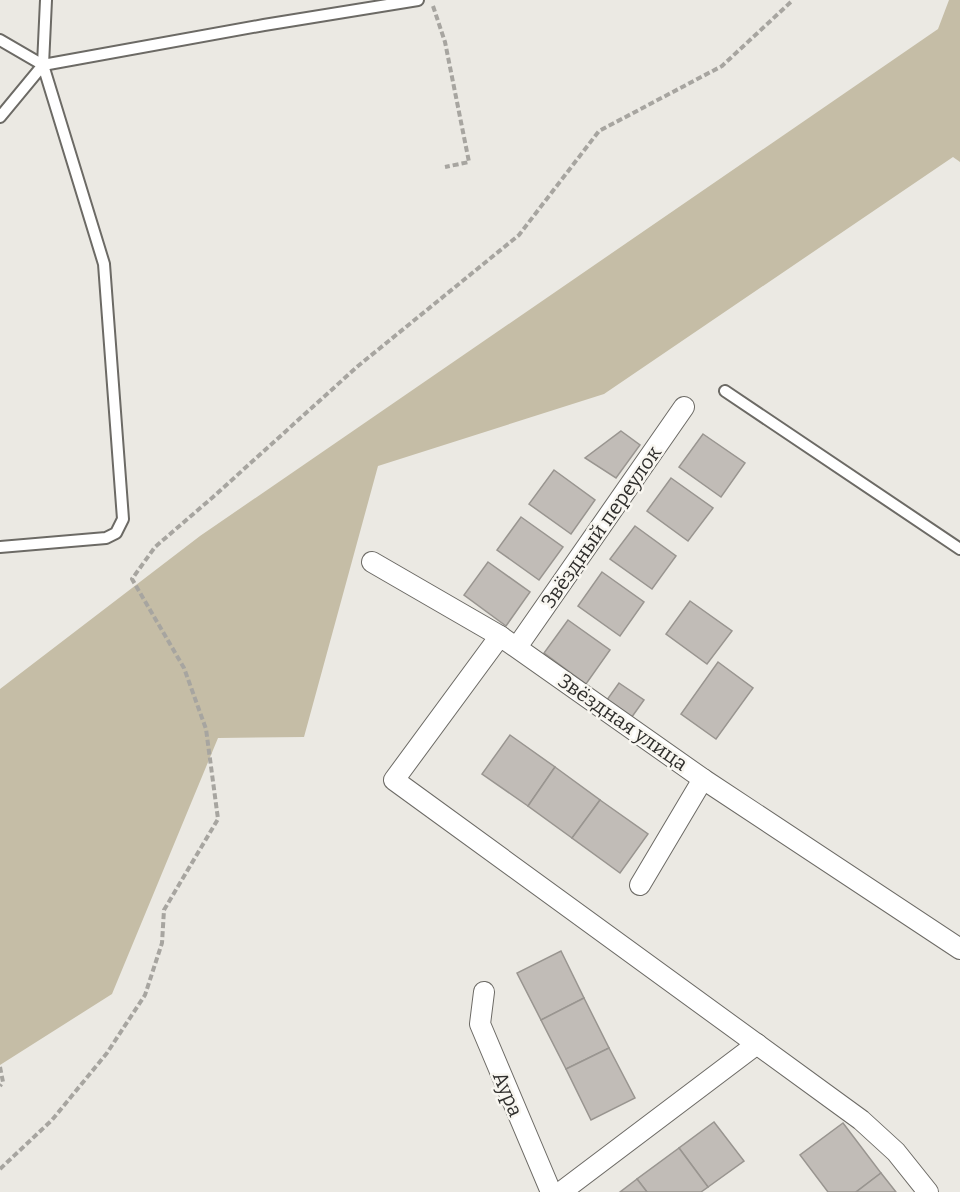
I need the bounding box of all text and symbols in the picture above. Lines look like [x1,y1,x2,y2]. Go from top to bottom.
street label: Звёздный переулок [536,441,666,613]
street label: Звёздная улица [554,668,693,776]
street label: Аура [488,1068,528,1120]

